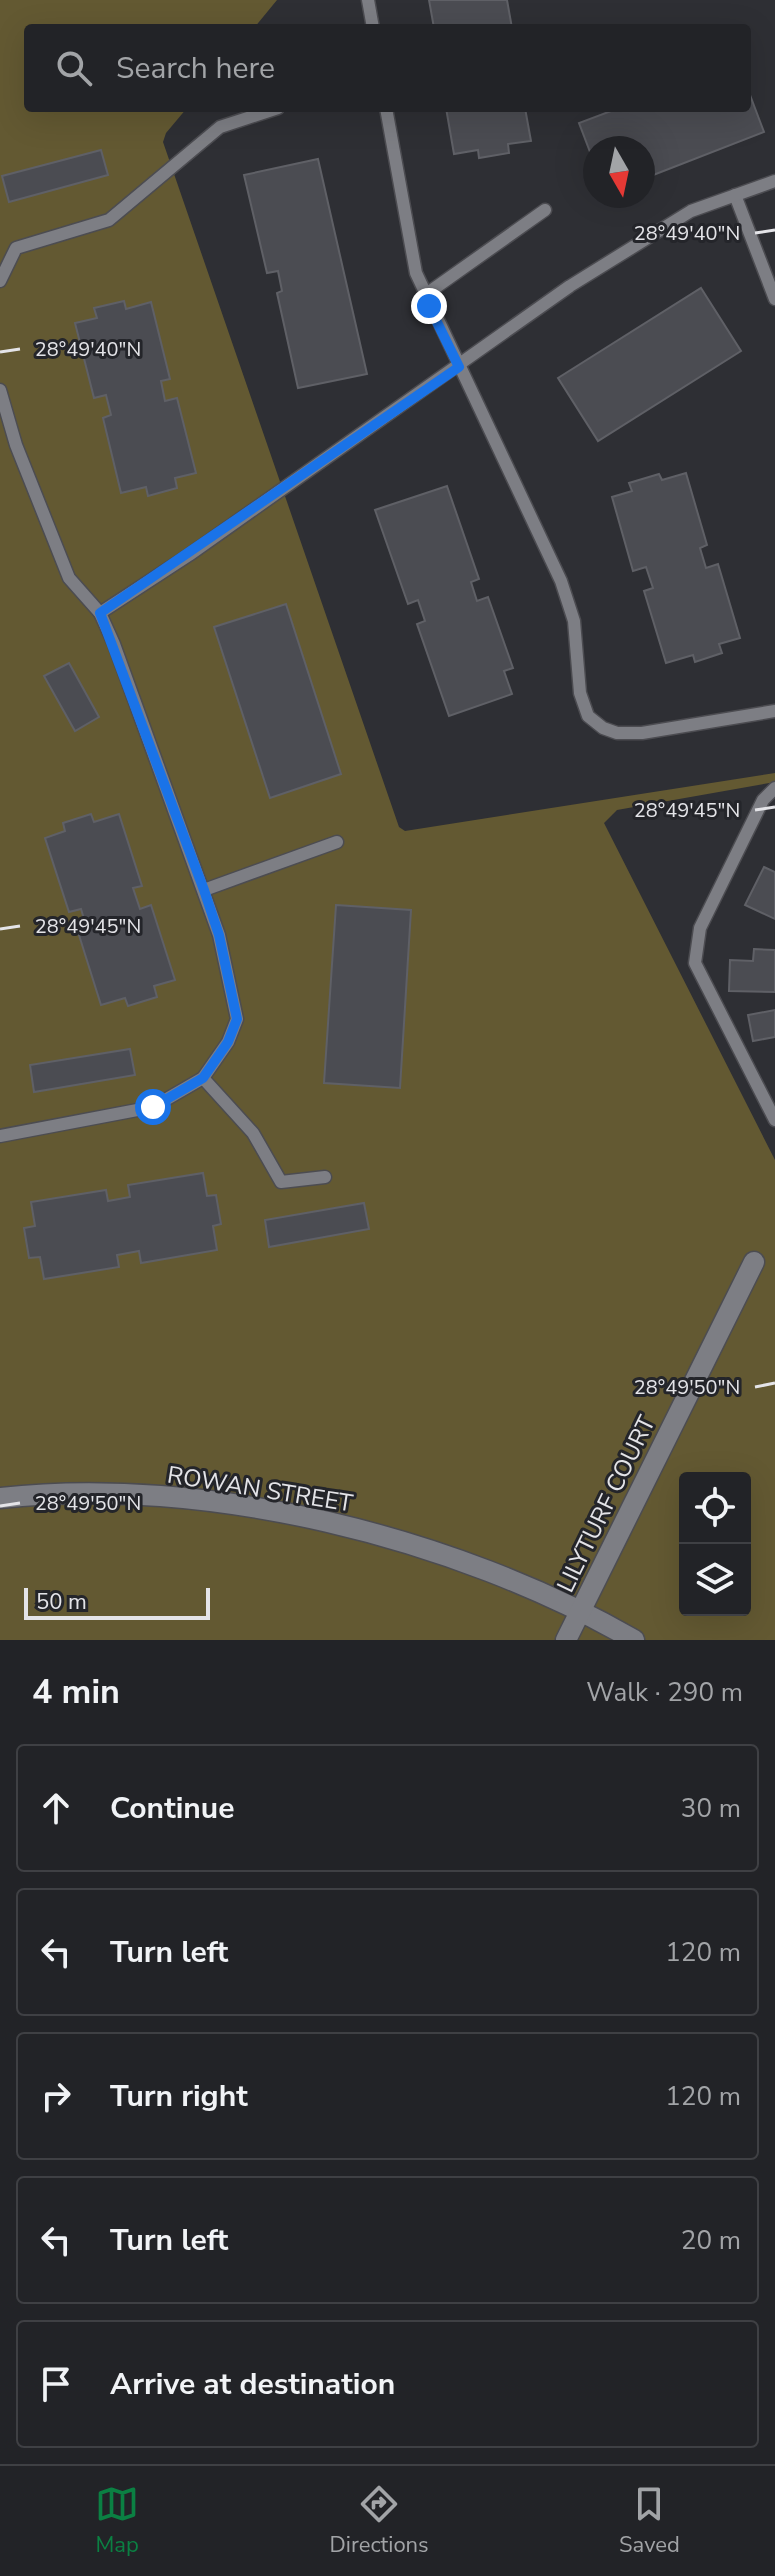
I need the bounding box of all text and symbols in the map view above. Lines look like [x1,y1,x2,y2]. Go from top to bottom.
search box [24,24,751,112]
icon: search [52,46,96,90]
text: Search here [116,48,275,89]
north arrow [583,136,655,208]
text: 28°49'40"N [634,220,740,247]
route end [411,288,447,324]
text: 28°49'40"N [35,336,141,363]
text: 28°49'45"N [634,797,740,824]
text: 28°49'45"N [35,913,141,940]
route start [135,1089,171,1125]
text: 28°49'50"N [634,1374,740,1401]
street label: LILYTURF COURT [549,1410,663,1598]
street label: ROWAN STREET [165,1459,356,1520]
map controls [679,1472,751,1616]
button: locate [679,1472,751,1544]
text: 28°49'50"N [35,1490,141,1517]
button: layers [679,1544,751,1616]
scale bar [24,1584,210,1620]
text: 50 m [36,1587,87,1617]
text: 4 min [32,1669,120,1715]
text: Walk · 290 m [586,1675,743,1710]
icon: ahead [34,1786,78,1830]
text: Continue [110,1788,235,1829]
text: 30 m [681,1791,741,1826]
icon: left [34,1930,78,1974]
text: Turn left [110,1932,228,1973]
text: 120 m [665,1935,741,1970]
icon: right [34,2074,78,2118]
text: Turn right [110,2076,248,2117]
text: 120 m [665,2079,741,2114]
icon: left [34,2218,78,2262]
text: Turn left [110,2220,228,2261]
text: 20 m [681,2223,741,2258]
icon: arrive [34,2362,78,2406]
text: Arrive at destination [110,2364,395,2405]
tab: Map [95,2482,139,2560]
tab: Directions [330,2482,429,2560]
tab: Saved [619,2482,680,2560]

